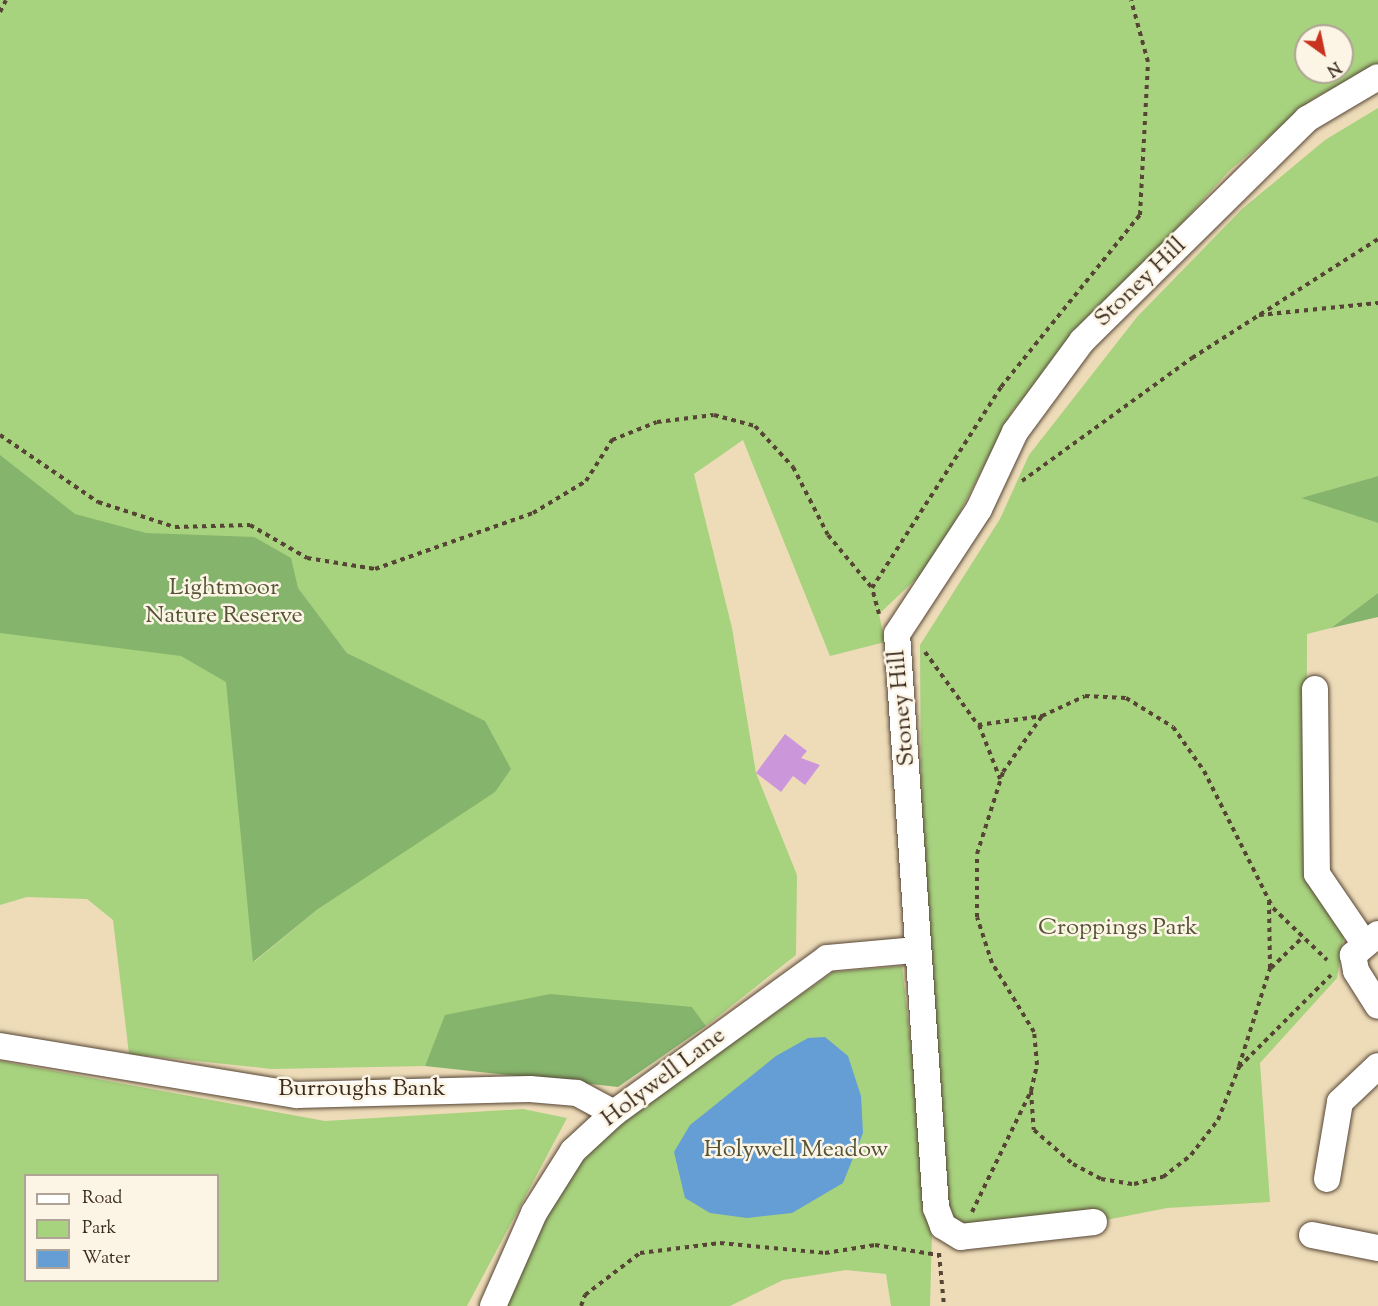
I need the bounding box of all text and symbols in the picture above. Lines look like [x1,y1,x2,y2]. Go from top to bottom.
north arrow [1294,24,1354,84]
text: N [1321,55,1345,81]
street label: Stoney Hill [1089,232,1193,334]
park label: Lightmoor Nature Reserve [145,575,303,631]
street label: Stoney Hill [884,649,922,767]
park label: Croppings Park [1038,915,1198,943]
street label: Holywell Lane [596,1022,732,1134]
street label: Burroughs Bank [278,1076,446,1104]
park label: Holywell Meadow [704,1137,888,1165]
legend [24,1174,219,1282]
text: Road [82,1186,122,1212]
text: Park [82,1216,116,1242]
text: Water [82,1246,130,1272]

